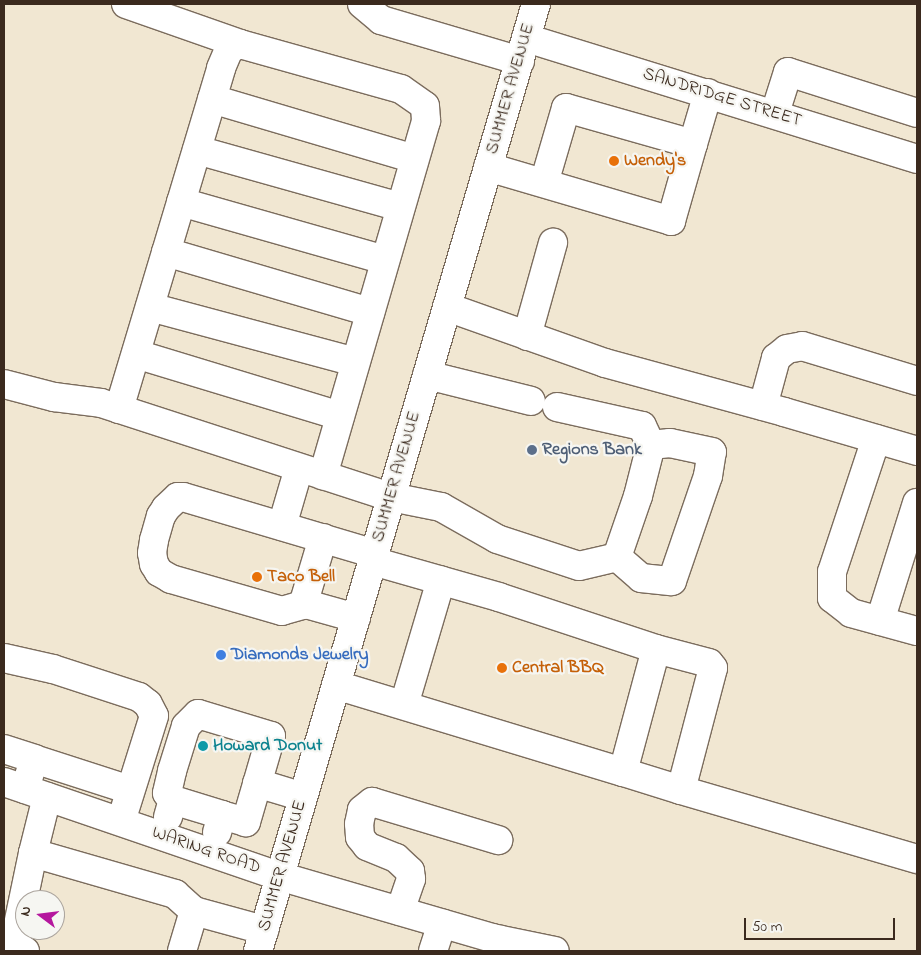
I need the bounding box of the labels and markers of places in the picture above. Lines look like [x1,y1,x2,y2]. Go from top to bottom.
place label: Wendy's [624,150,686,172]
marker: Wendy's [608,155,620,167]
place label: Regions Bank [542,439,642,461]
marker: Regions Bank [526,444,538,456]
place label: Taco Bell [267,566,335,588]
marker: Taco Bell [251,571,263,583]
place label: Diamonds Jewelry [231,644,368,666]
marker: Diamonds Jewelry [215,649,227,661]
place label: Central BBQ [512,657,603,679]
marker: Central BBQ [496,662,508,674]
place label: Howard Donut [213,735,322,757]
marker: Howard Donut [197,740,209,752]

